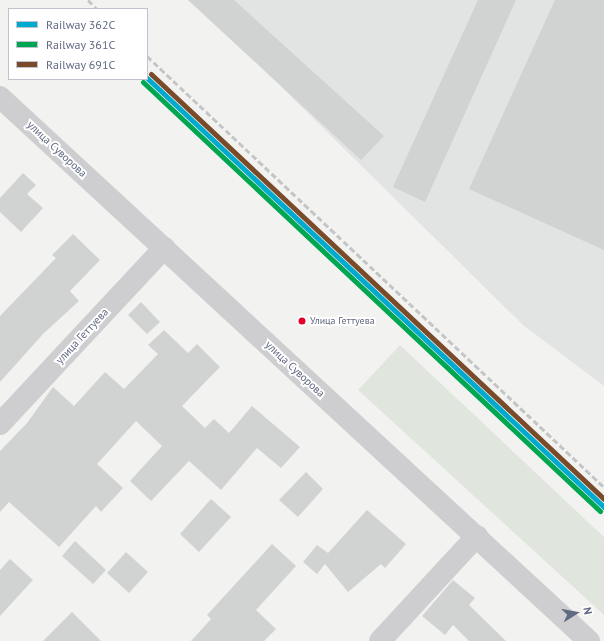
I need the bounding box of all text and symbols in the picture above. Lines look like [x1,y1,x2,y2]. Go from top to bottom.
legend [8,8,148,80]
text: Railway 362С [46,17,115,32]
text: Railway 361С [46,37,115,52]
text: Railway 691С [46,57,115,72]
street label: улица Суворова [25,118,89,180]
street label: улица Геттуева [53,306,111,366]
place label: Улица Геттуева [310,315,375,327]
marker: Улица Геттуева [297,316,307,326]
street label: улица Суворова [263,338,327,400]
north arrow [556,593,596,633]
text: N [580,606,595,616]

